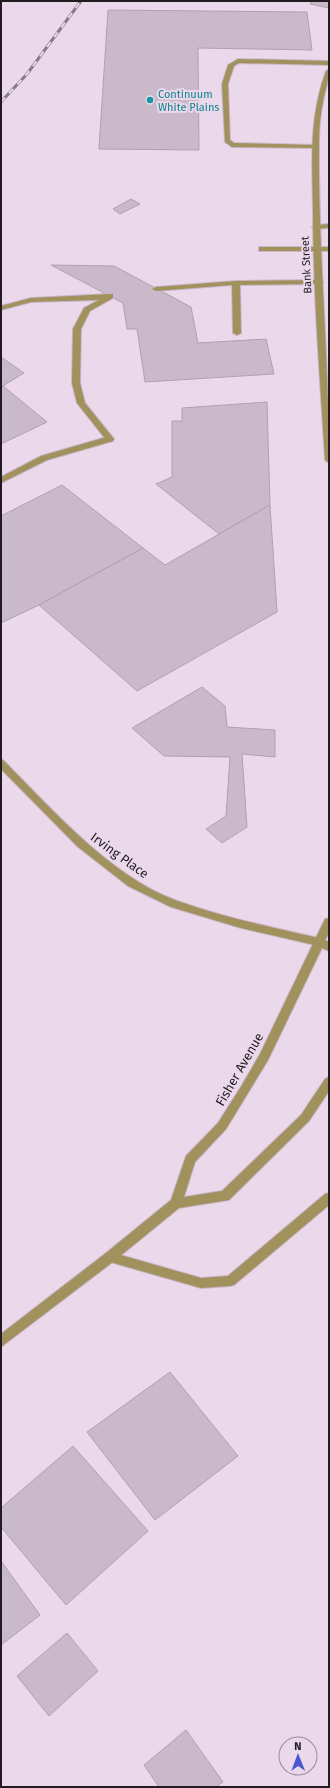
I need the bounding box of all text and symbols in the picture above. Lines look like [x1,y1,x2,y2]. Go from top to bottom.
place label: Continuum White Plains [158,88,219,114]
marker: Continuum White Plains [145,95,155,105]
street label: Bank Street [299,236,314,294]
street label: Irving Place [88,829,152,881]
street label: Fisher Avenue [212,1030,266,1109]
north arrow [278,1736,318,1776]
text: N [294,1740,302,1753]

